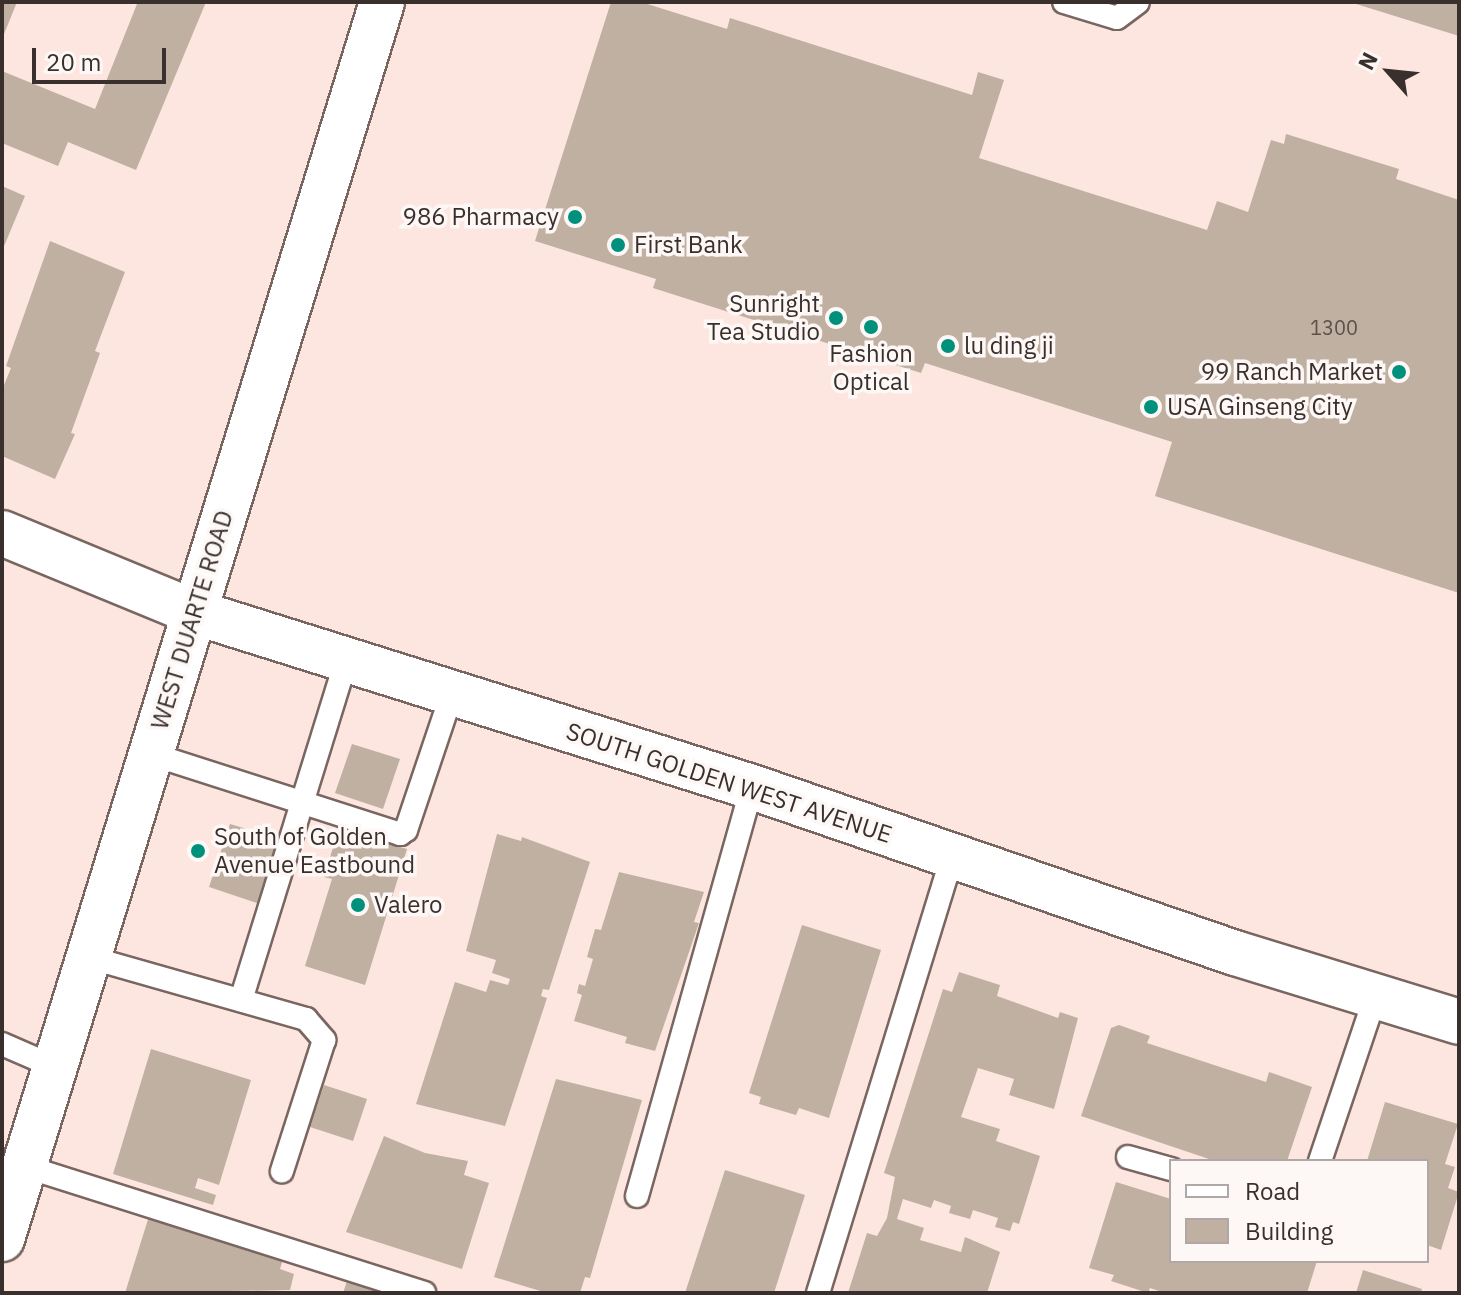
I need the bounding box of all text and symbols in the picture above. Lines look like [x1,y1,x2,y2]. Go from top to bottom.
scale bar [36,32,170,82]
north arrow [1349,32,1429,112]
text: 20 m [46,46,101,78]
text: N [1351,47,1384,75]
place label: 986 Pharmacy [403,203,559,231]
marker: 986 Pharmacy [566,208,584,226]
place label: First Bank [634,231,743,259]
marker: First Bank [609,236,627,254]
place label: Sunright Tea Studio [707,290,820,346]
marker: Sunright Tea Studio [827,309,845,327]
house number: 1300 [1310,315,1358,339]
marker: Fashion Optical [862,318,880,336]
place label: lu ding ji [964,332,1054,360]
marker: lu ding ji [939,337,957,355]
place label: Fashion Optical [829,340,913,396]
place label: 99 Ranch Market [1201,358,1383,386]
marker: 99 Ranch Market [1390,363,1408,381]
place label: USA Ginseng City [1167,393,1353,421]
marker: USA Ginseng City [1142,398,1160,416]
street label: WEST DUARTE ROAD [145,507,239,733]
street label: SOUTH GOLDEN WEST AVENUE [563,717,895,849]
place label: South of Golden Avenue Eastbound [214,823,415,879]
marker: South of Golden Avenue Eastbound [189,842,207,860]
place label: Valero [374,891,443,919]
marker: Valero [349,896,367,914]
legend [1169,1159,1429,1263]
text: Road [1245,1175,1300,1207]
text: Building [1245,1215,1333,1247]

